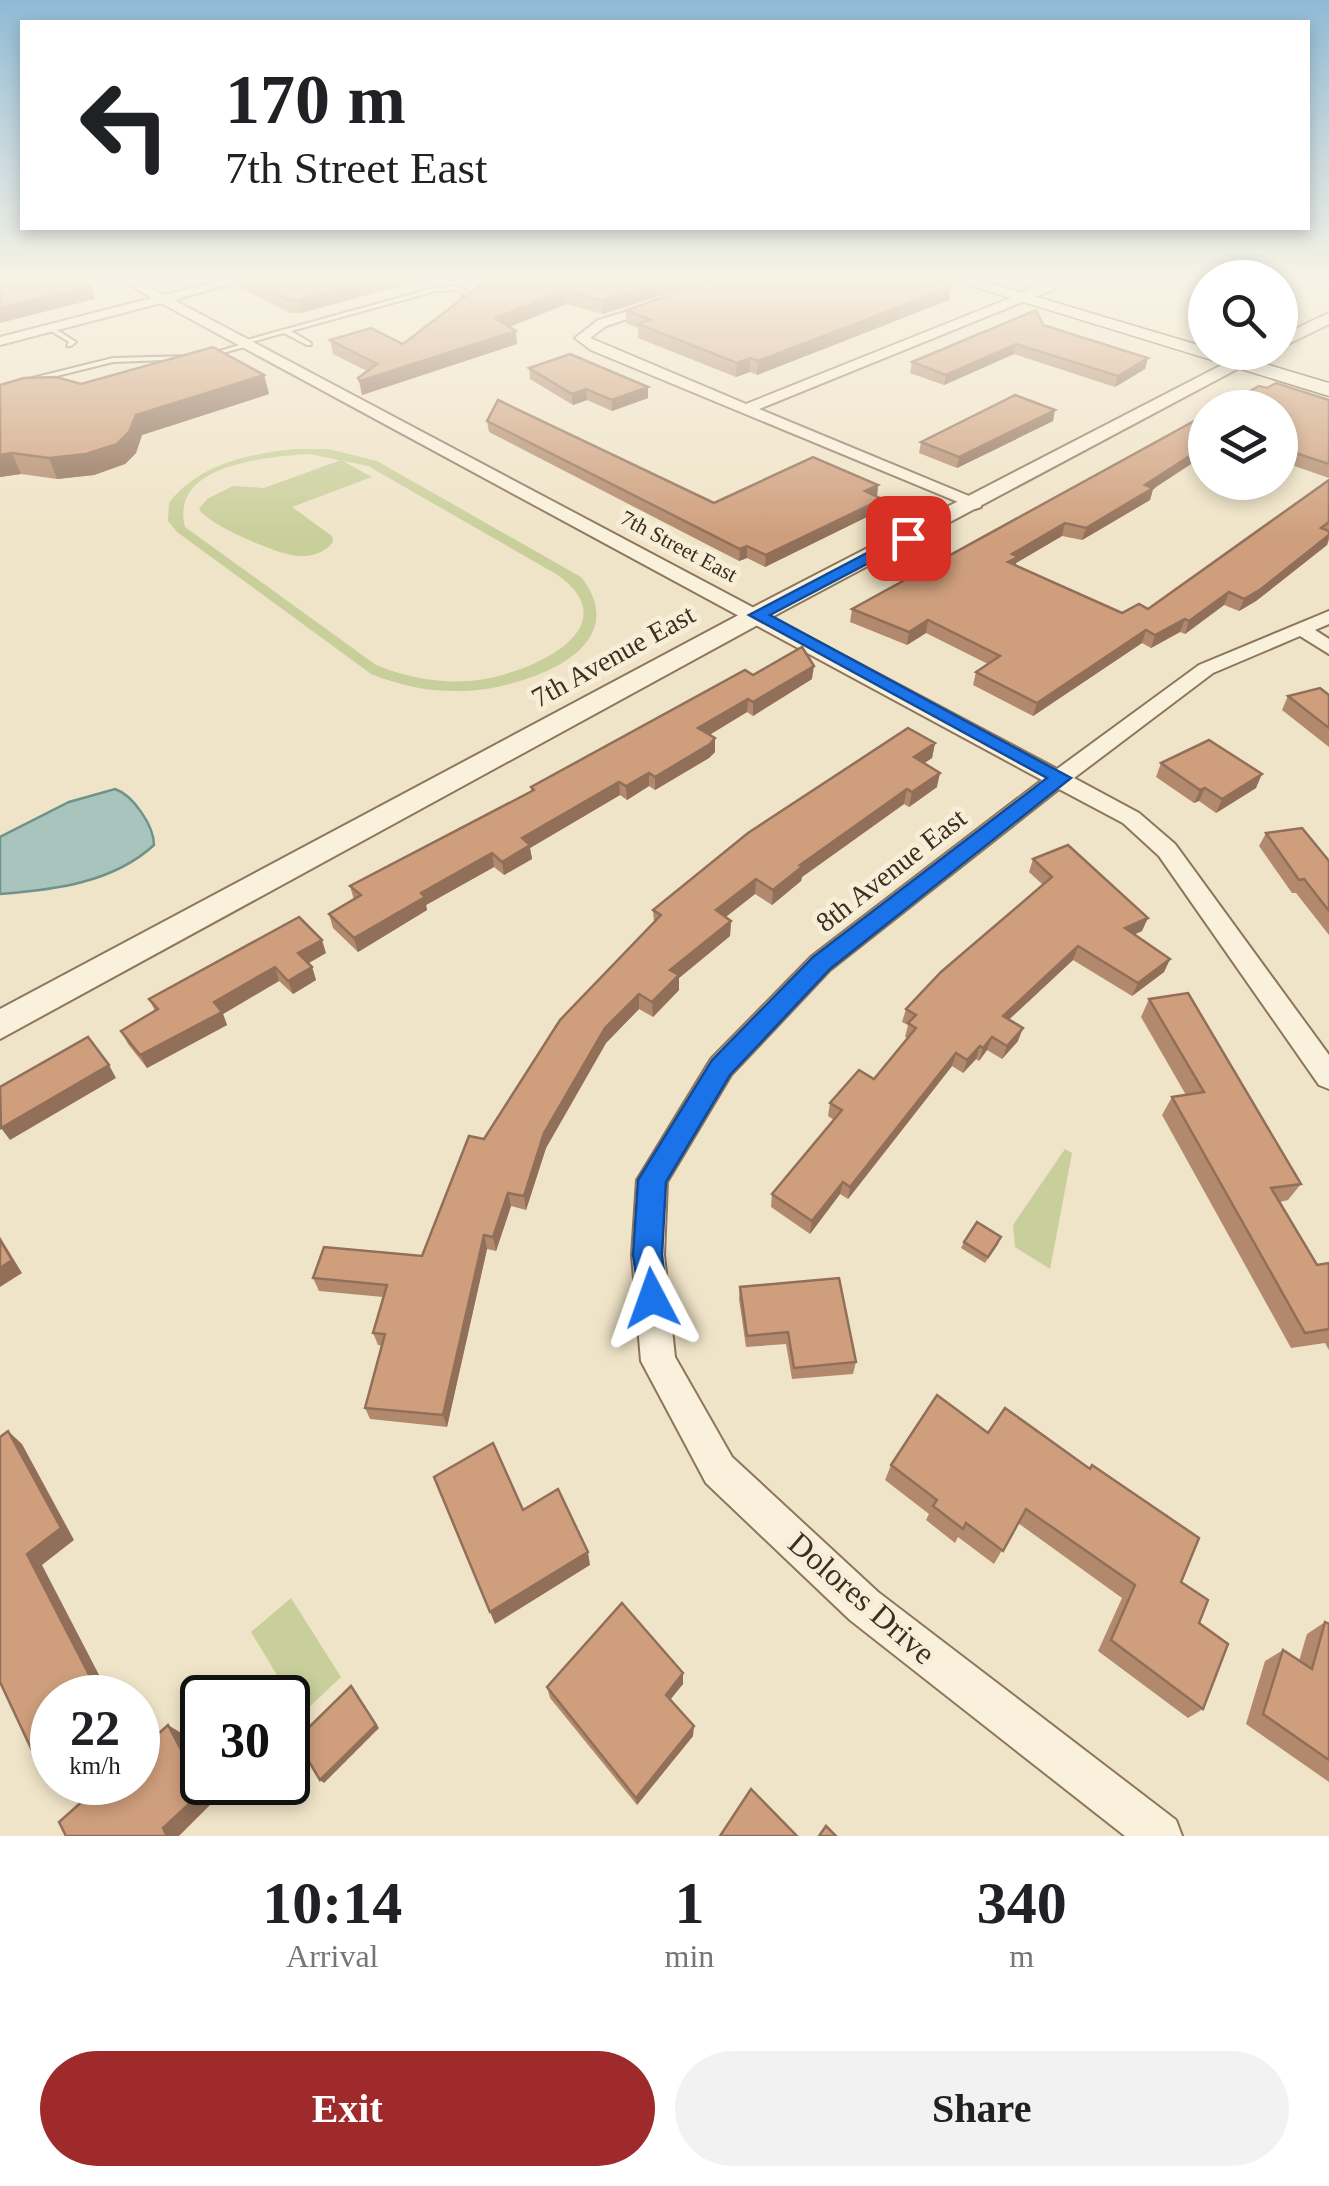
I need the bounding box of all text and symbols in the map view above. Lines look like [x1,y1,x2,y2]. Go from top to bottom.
icon: left [60,60,190,190]
text: 170 m [225,61,406,138]
text: 7th Street East [225,143,487,193]
map controls [1188,260,1298,500]
button: search [1188,260,1298,370]
button: layers [1188,390,1298,500]
pin [866,496,951,581]
street label: 7th Street East [616,505,742,587]
icon: arrive [881,511,936,566]
street label: 7th Avenue East [526,598,700,714]
street label: 8th Avenue East [810,802,972,938]
position arrow [600,1246,704,1350]
street label: Dolores Drive [781,1525,943,1671]
speed limit sign: 30 [180,1675,310,1805]
text: 22 [70,1700,120,1756]
text: km/h [69,1752,121,1779]
text: 10:14 [262,1870,402,1936]
text: 1 [674,1870,704,1936]
text: 340 [977,1870,1067,1936]
text: Arrival [286,1938,378,1974]
text: min [665,1938,714,1974]
text: m [1009,1938,1034,1974]
button: Exit [40,2051,655,2166]
button: Share [675,2051,1289,2166]

